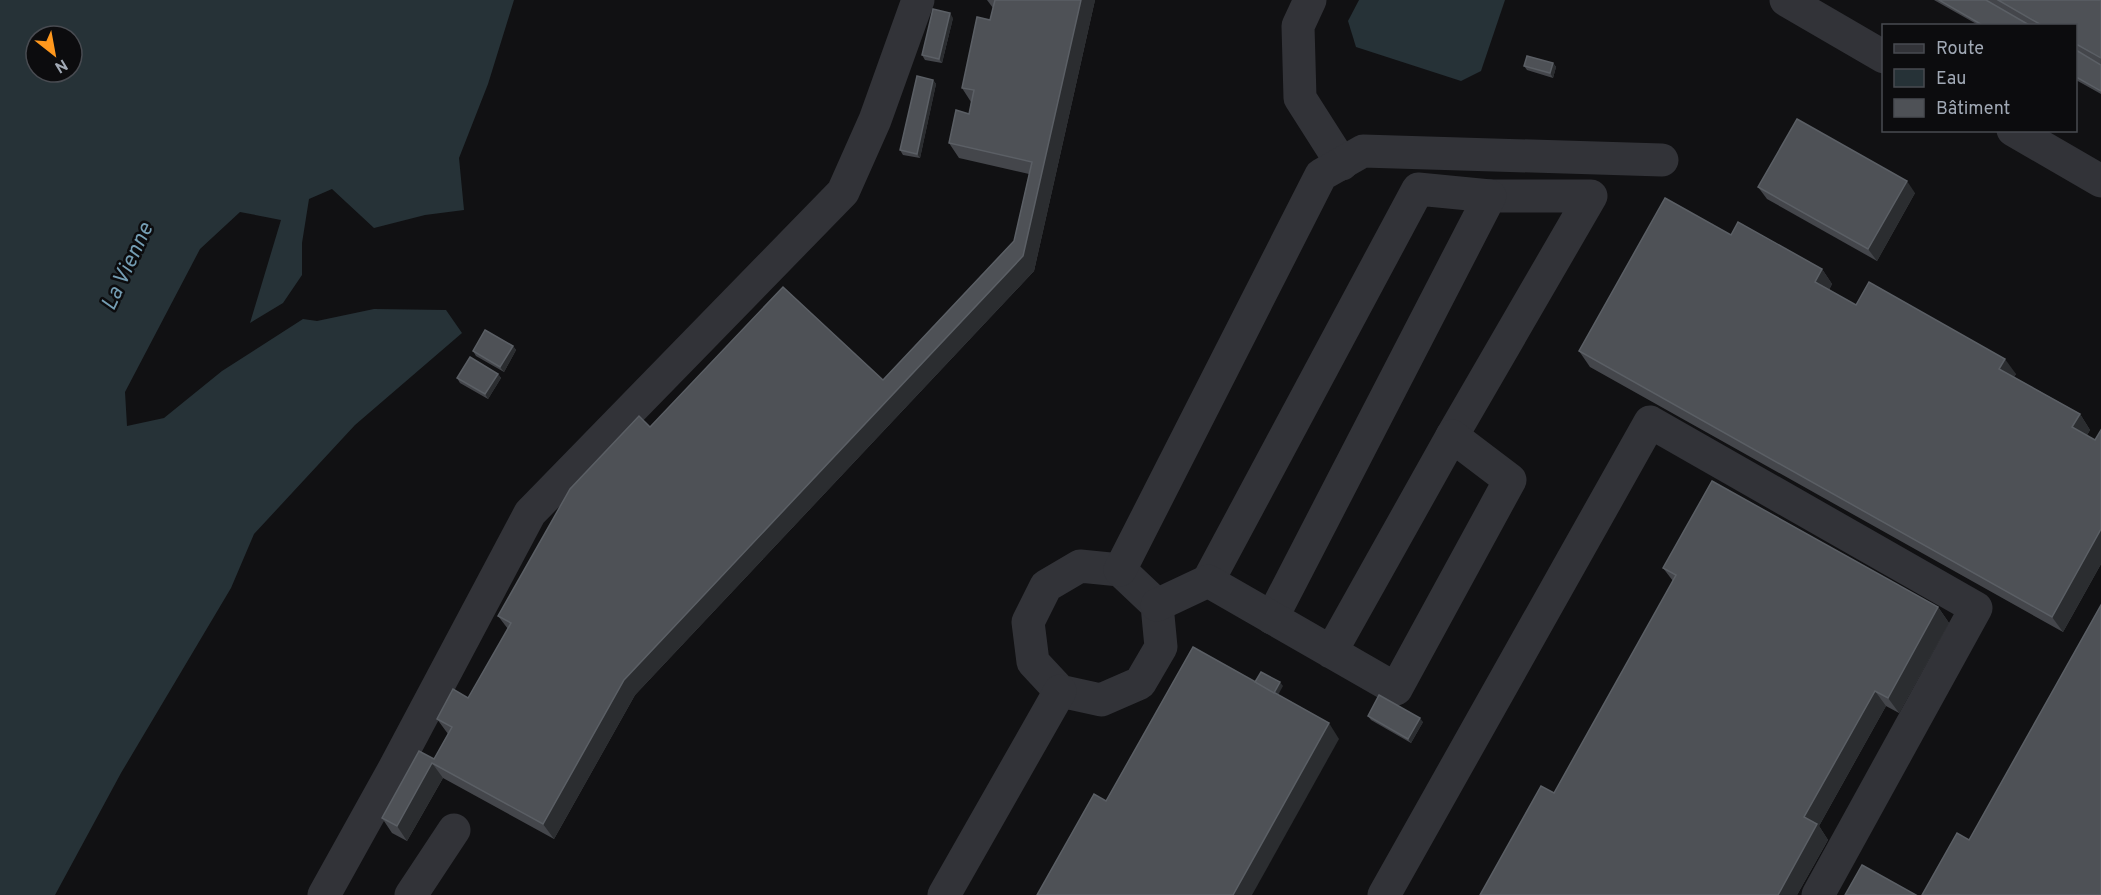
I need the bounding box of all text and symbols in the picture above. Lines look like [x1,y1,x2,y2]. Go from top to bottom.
north arrow [24,24,84,84]
legend [1882,24,2077,132]
text: Route [1936,38,1984,61]
text: N [51,54,71,77]
text: Eau [1936,68,1966,91]
text: Bâtiment [1936,98,2010,121]
water label: La Vienne [96,218,161,315]

